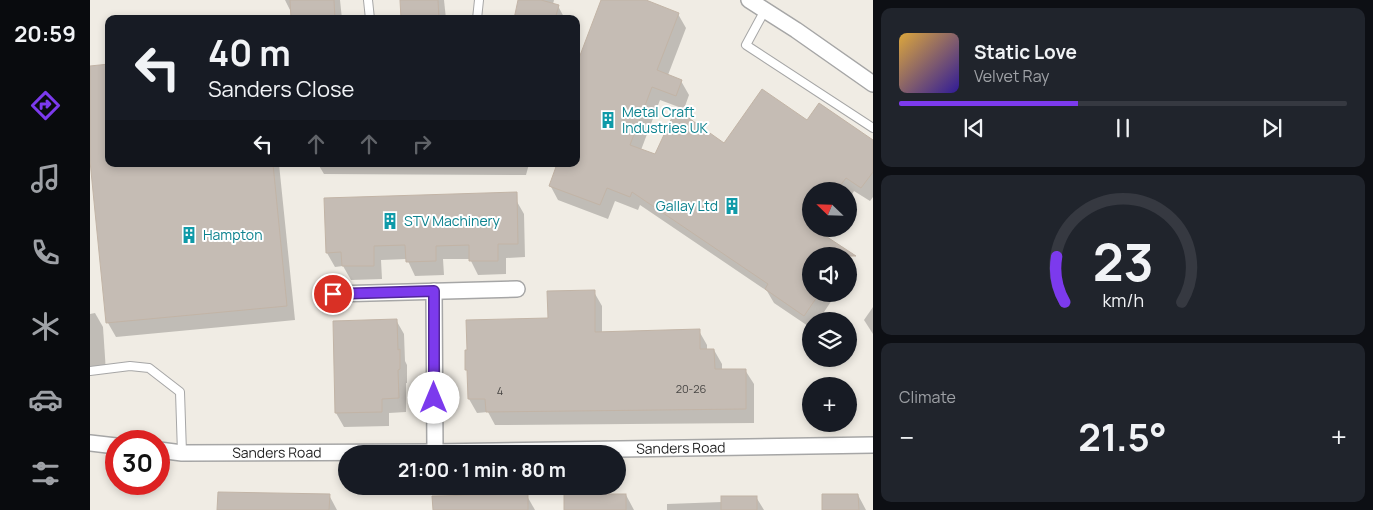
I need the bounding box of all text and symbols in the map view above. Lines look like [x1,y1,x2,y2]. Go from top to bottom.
text: 20:59 [14,19,76,49]
text: 40 m [208,29,291,77]
icon: left [125,35,190,100]
text: Static Love [974,39,1077,65]
text: Velvet Ray [974,65,1050,87]
text: Sanders Close [208,74,354,104]
icon: directions [28,88,63,123]
place label: Metal Craft Industries UK [622,102,709,137]
building icon: Metal Craft Industries UK [598,110,618,130]
icon: previous [960,114,988,142]
icon: pause [1109,114,1137,142]
icon: next [1258,114,1286,142]
icon: left [249,130,277,158]
icon: ahead [302,130,330,158]
icon: ahead [355,130,383,158]
icon: right [408,130,436,158]
icon: music [28,161,63,196]
north arrow [802,182,858,238]
map controls [802,182,857,432]
place label: Gallay Ltd [656,196,718,215]
building icon: Gallay Ltd [722,196,742,216]
building icon: STV Machinery [380,211,400,231]
place label: STV Machinery [404,211,501,230]
building icon: Hampton [179,225,199,245]
place label: Hampton [203,225,262,244]
text: 23 [1092,226,1154,297]
icon: phone [28,235,63,270]
button: sound [802,247,857,302]
pin [312,273,354,315]
icon: arrive [319,280,347,308]
text: km/h [1102,288,1144,312]
icon: climate [28,309,63,344]
button: layers [802,312,857,367]
position arrow [407,371,459,423]
button: + [802,377,857,432]
house number: 20-26 [676,381,707,396]
icon: car [28,382,63,417]
house number: 4 [497,383,503,398]
text: Climate [899,386,956,408]
text: 21.5° [1078,410,1167,462]
text: − [899,418,914,456]
text: + [1331,418,1347,456]
speed limit sign: 30 [105,430,170,495]
street label: Sanders Road [636,437,726,458]
street label: Sanders Road [232,442,322,462]
icon: filters [28,456,63,491]
text: 21:00 · 1 min · 80 m [398,457,566,483]

